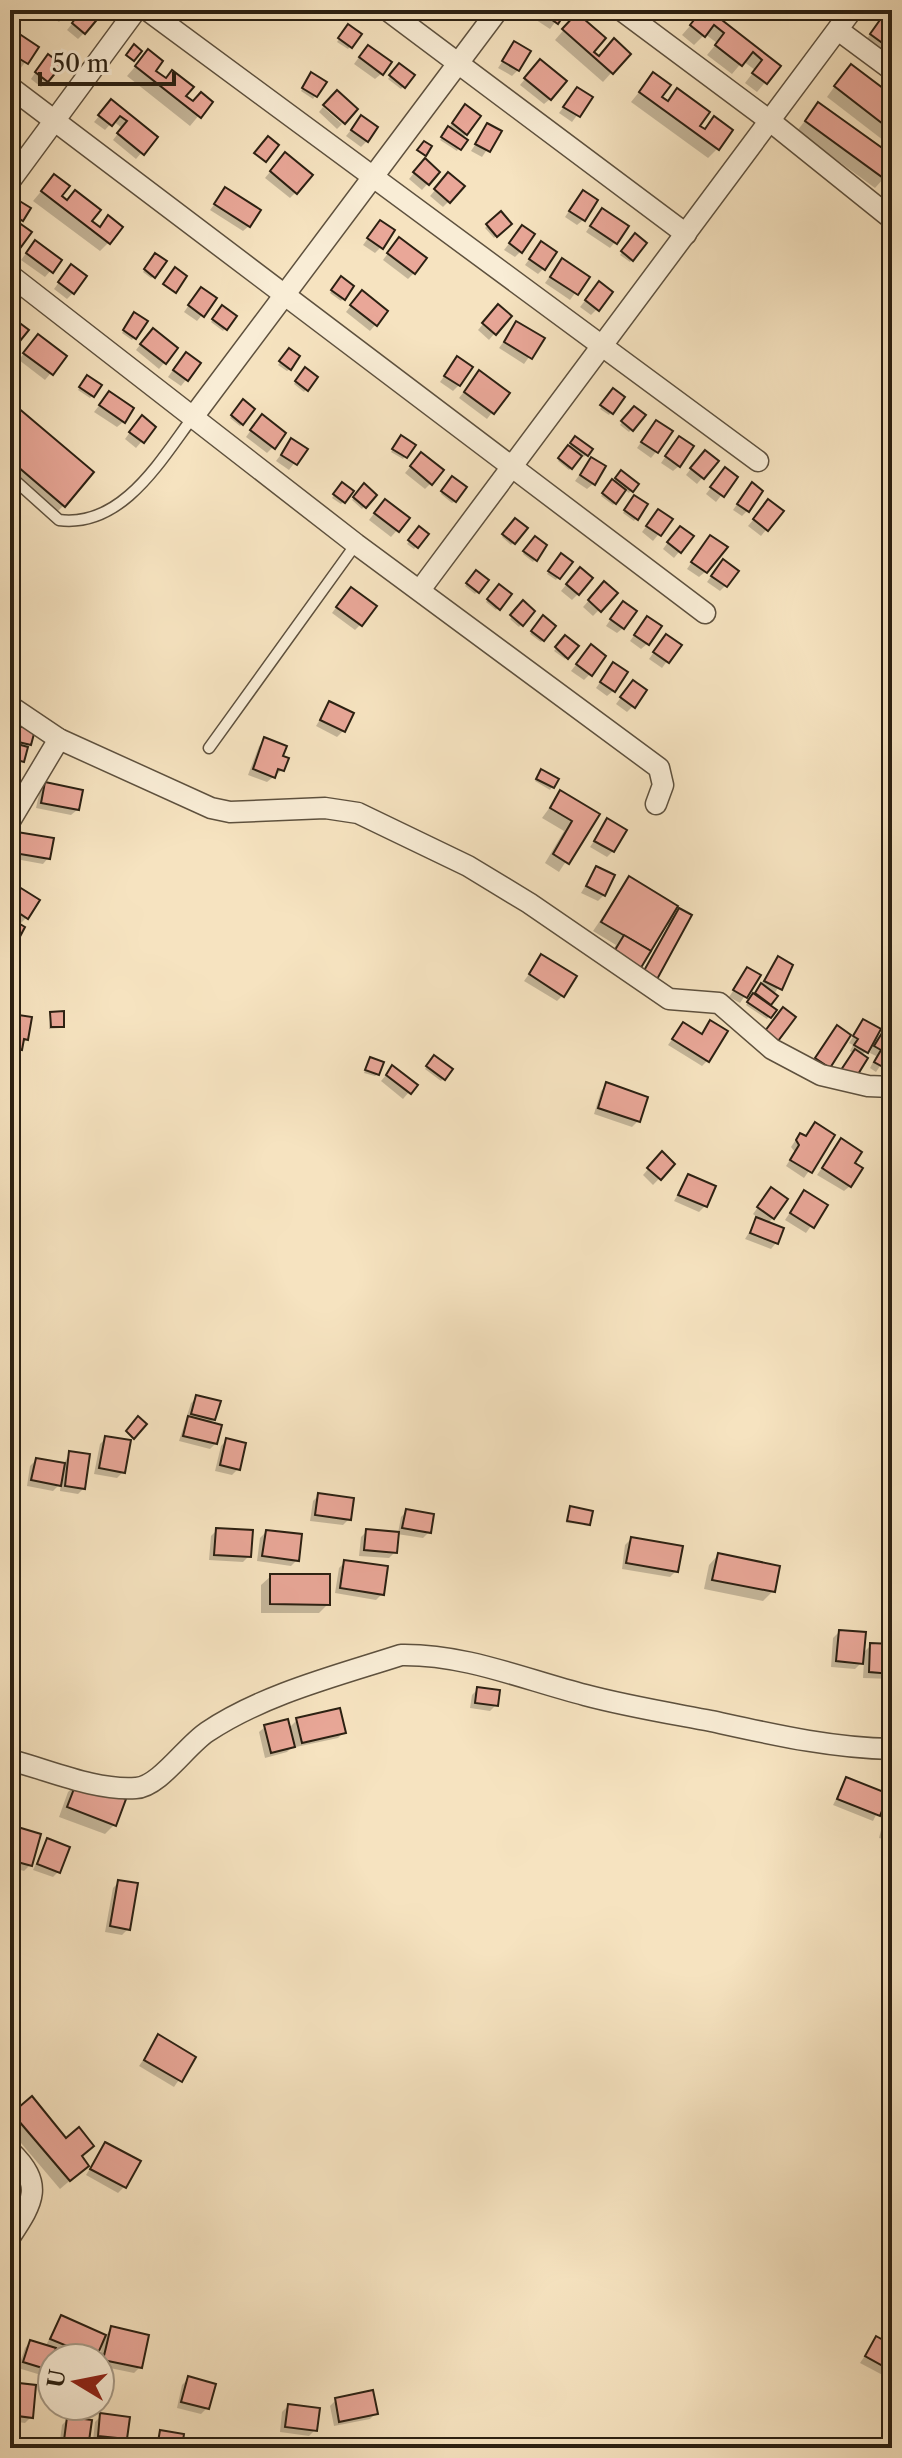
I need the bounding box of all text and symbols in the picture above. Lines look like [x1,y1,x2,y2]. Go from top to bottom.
scale bar [40,36,174,86]
text: 50 m [52,49,109,78]
north arrow [36,2342,116,2422]
text: U [42,2367,72,2390]

